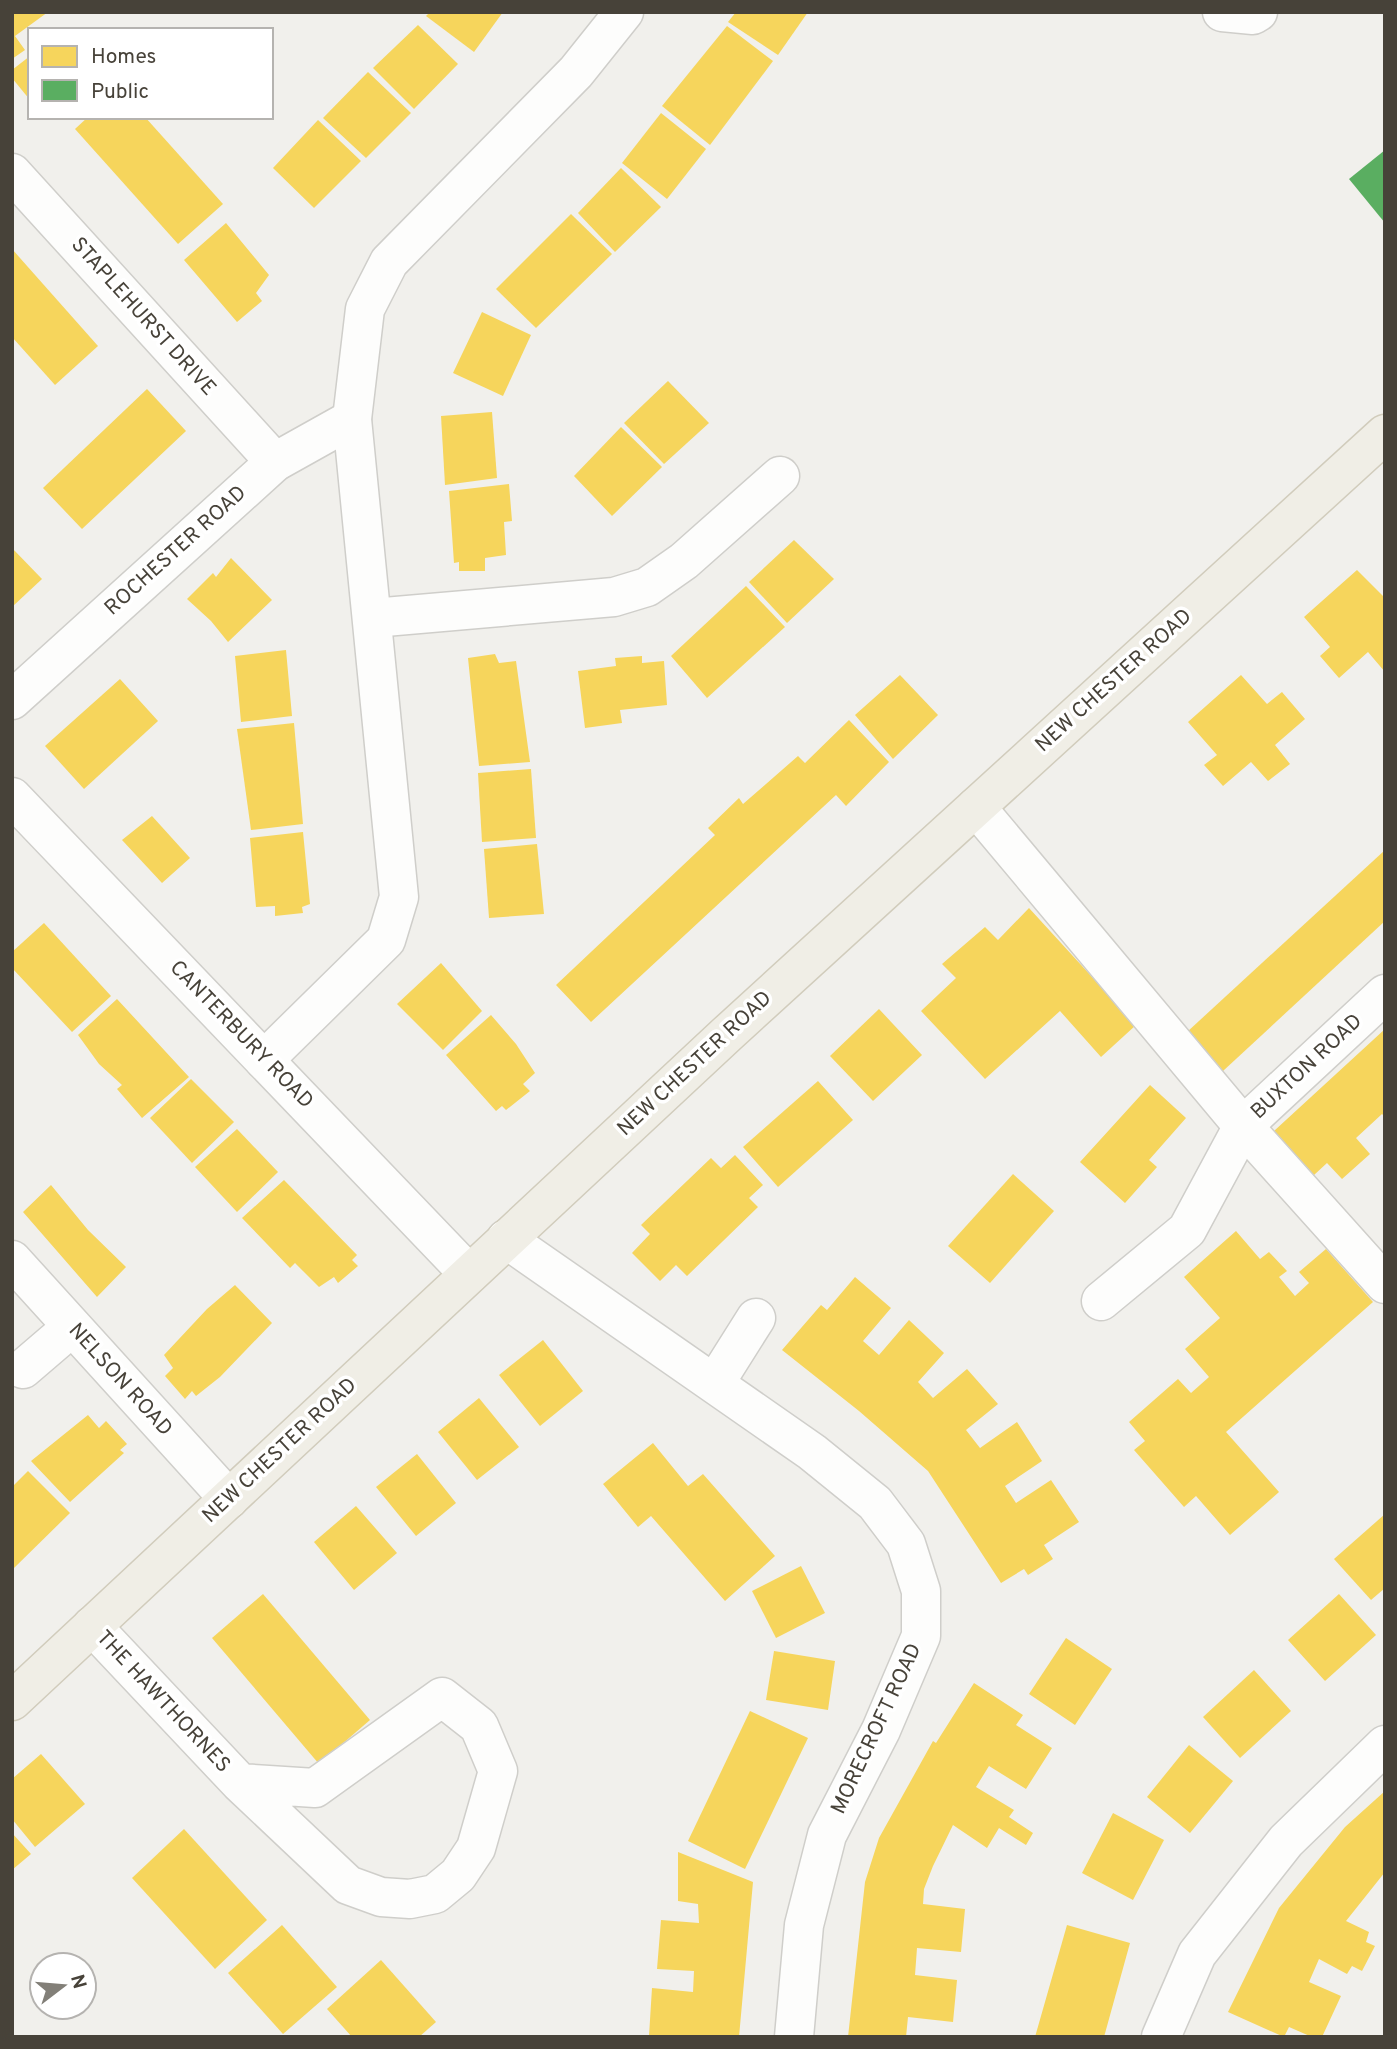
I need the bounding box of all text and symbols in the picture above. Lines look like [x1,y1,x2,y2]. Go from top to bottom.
legend [28,28,273,119]
text: Homes [91,44,156,71]
text: Public [91,79,149,106]
street label: STAPLEHURST DRIVE [65,232,221,402]
street label: ROCHESTER ROAD [99,480,253,622]
street label: NEW CHESTER ROAD [1030,603,1198,759]
street label: CANTERBURY ROAD [163,955,319,1115]
street label: NEW CHESTER ROAD [612,985,778,1143]
street label: BUXTON ROAD [1245,1008,1369,1126]
street label: NELSON ROAD [62,1318,178,1442]
street label: NEW CHESTER ROAD [197,1372,363,1530]
street label: THE HAWTHORNES [90,1625,236,1779]
street label: MORECROFT ROAD [826,1639,928,1819]
north arrow [28,1951,98,2021]
text: N [64,1972,91,1992]

